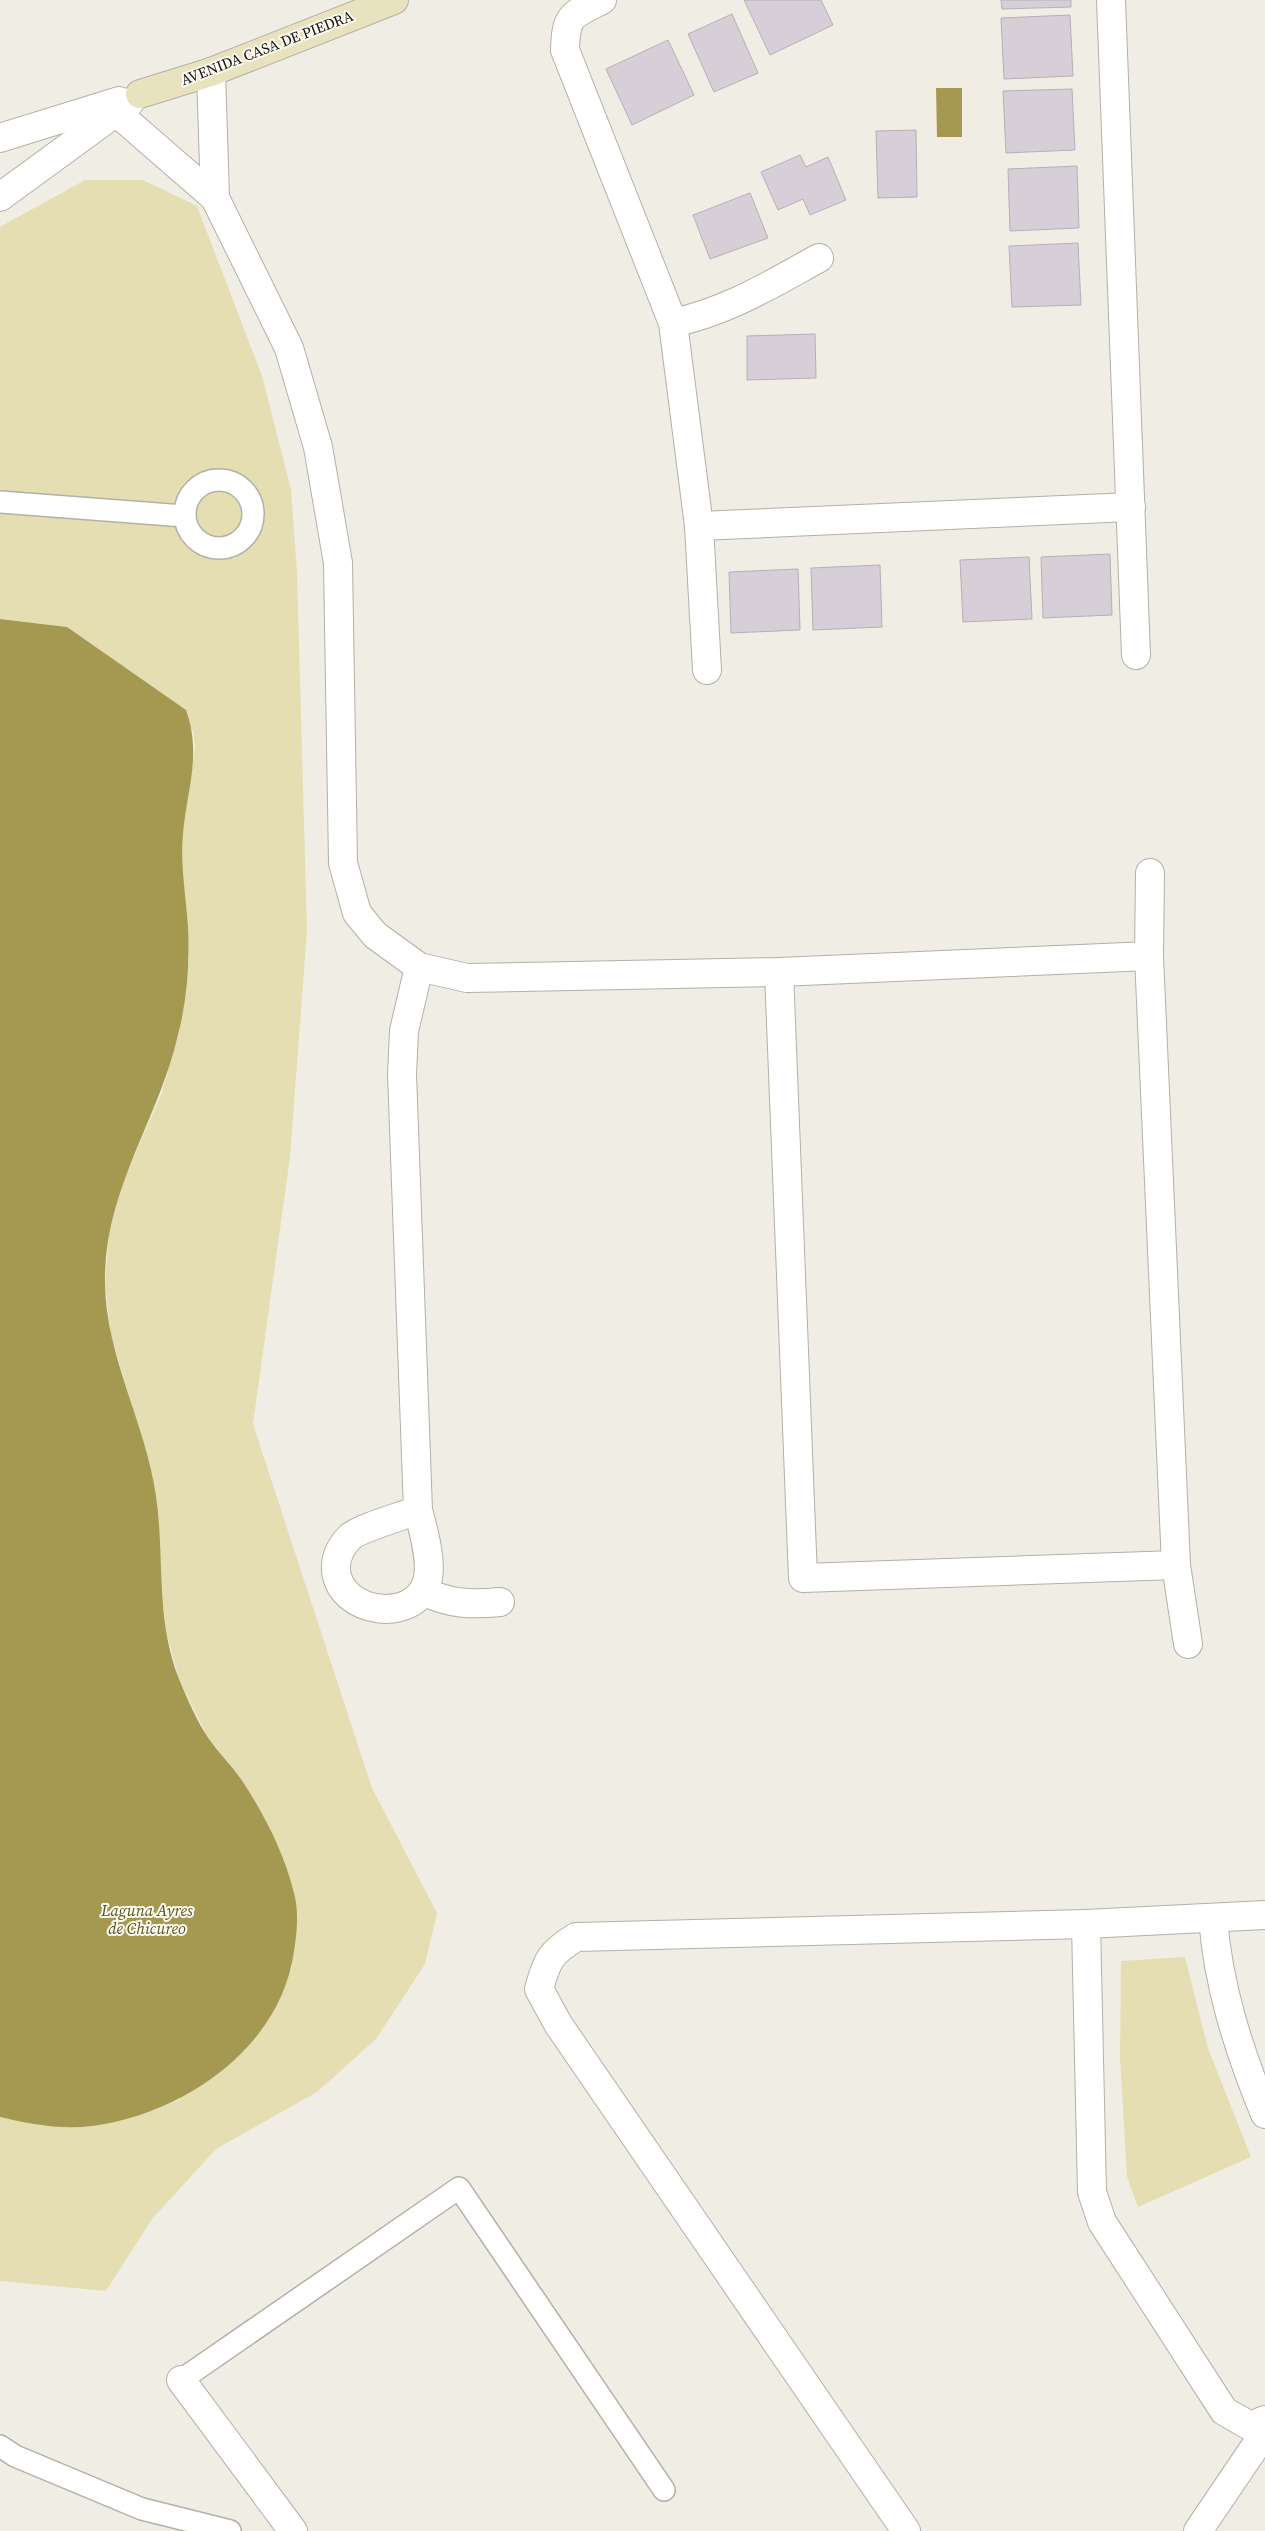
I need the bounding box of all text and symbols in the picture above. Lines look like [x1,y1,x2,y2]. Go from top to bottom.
street label: AVENIDA CASA DE PIEDRA [177,5,356,90]
water label: Laguna Ayres de Chicureo [100,1899,193,1939]

